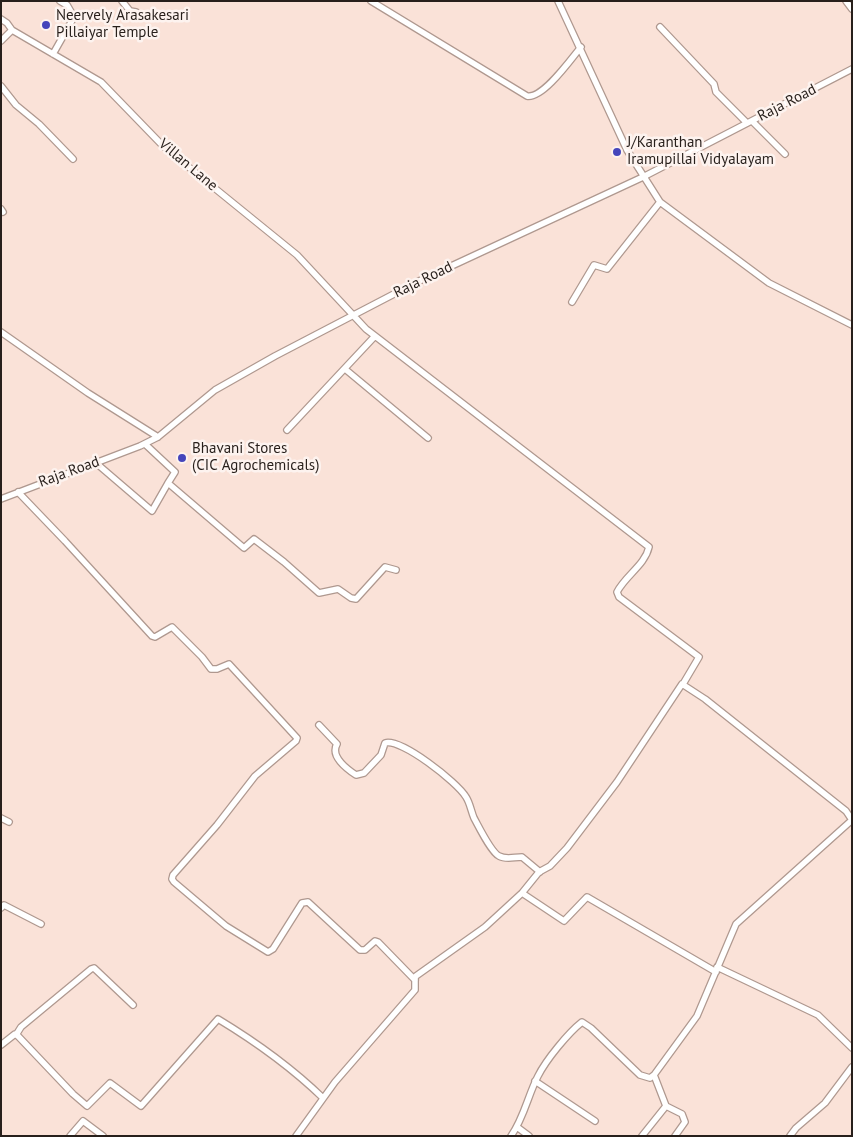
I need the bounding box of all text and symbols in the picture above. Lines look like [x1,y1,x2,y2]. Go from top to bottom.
place label: Neervely Arasakesari Pillaiyar Temple [56,7,189,42]
marker: Neervely Arasakesari Pillaiyar Temple [40,19,52,31]
street label: Raja Road [755,81,819,125]
place label: J/Karanthan Iramupillai Vidyalayam [627,134,774,169]
street label: Villan Lane [155,135,221,195]
marker: J/Karanthan Iramupillai Vidyalayam [611,146,623,158]
street label: Raja Road [391,258,455,302]
place label: Bhavani Stores (CIC Agrochemicals) [192,440,319,475]
marker: Bhavani Stores (CIC Agrochemicals) [176,452,188,464]
street label: Raja Road [36,453,102,491]

